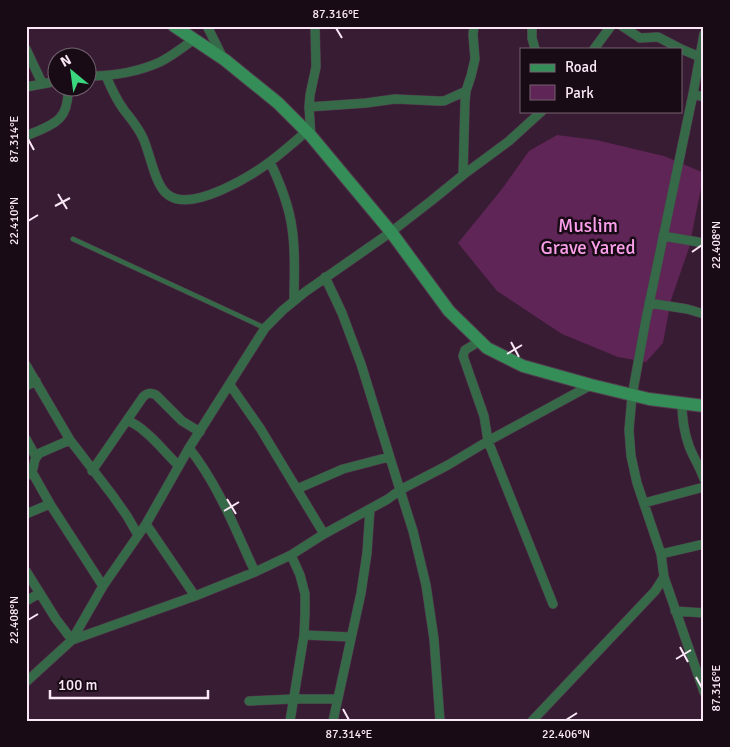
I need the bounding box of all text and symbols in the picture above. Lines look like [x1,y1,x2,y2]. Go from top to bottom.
text: 87.316°E [313,7,360,22]
north arrow [48,48,98,98]
legend [520,48,682,112]
text: N [58,51,74,71]
text: Road [565,58,597,76]
text: Park [565,84,594,102]
text: 87.314°E [7,115,22,162]
text: 22.410°N [7,197,22,245]
park label: Muslim Grave Yared [540,214,636,260]
text: 22.408°N [709,221,724,269]
text: 22.408°N [7,596,22,644]
text: 87.316°E [709,664,724,711]
scale bar [50,667,208,699]
text: 100 m [58,676,98,694]
text: 87.314°E [326,727,373,742]
text: 22.406°N [542,727,590,742]

